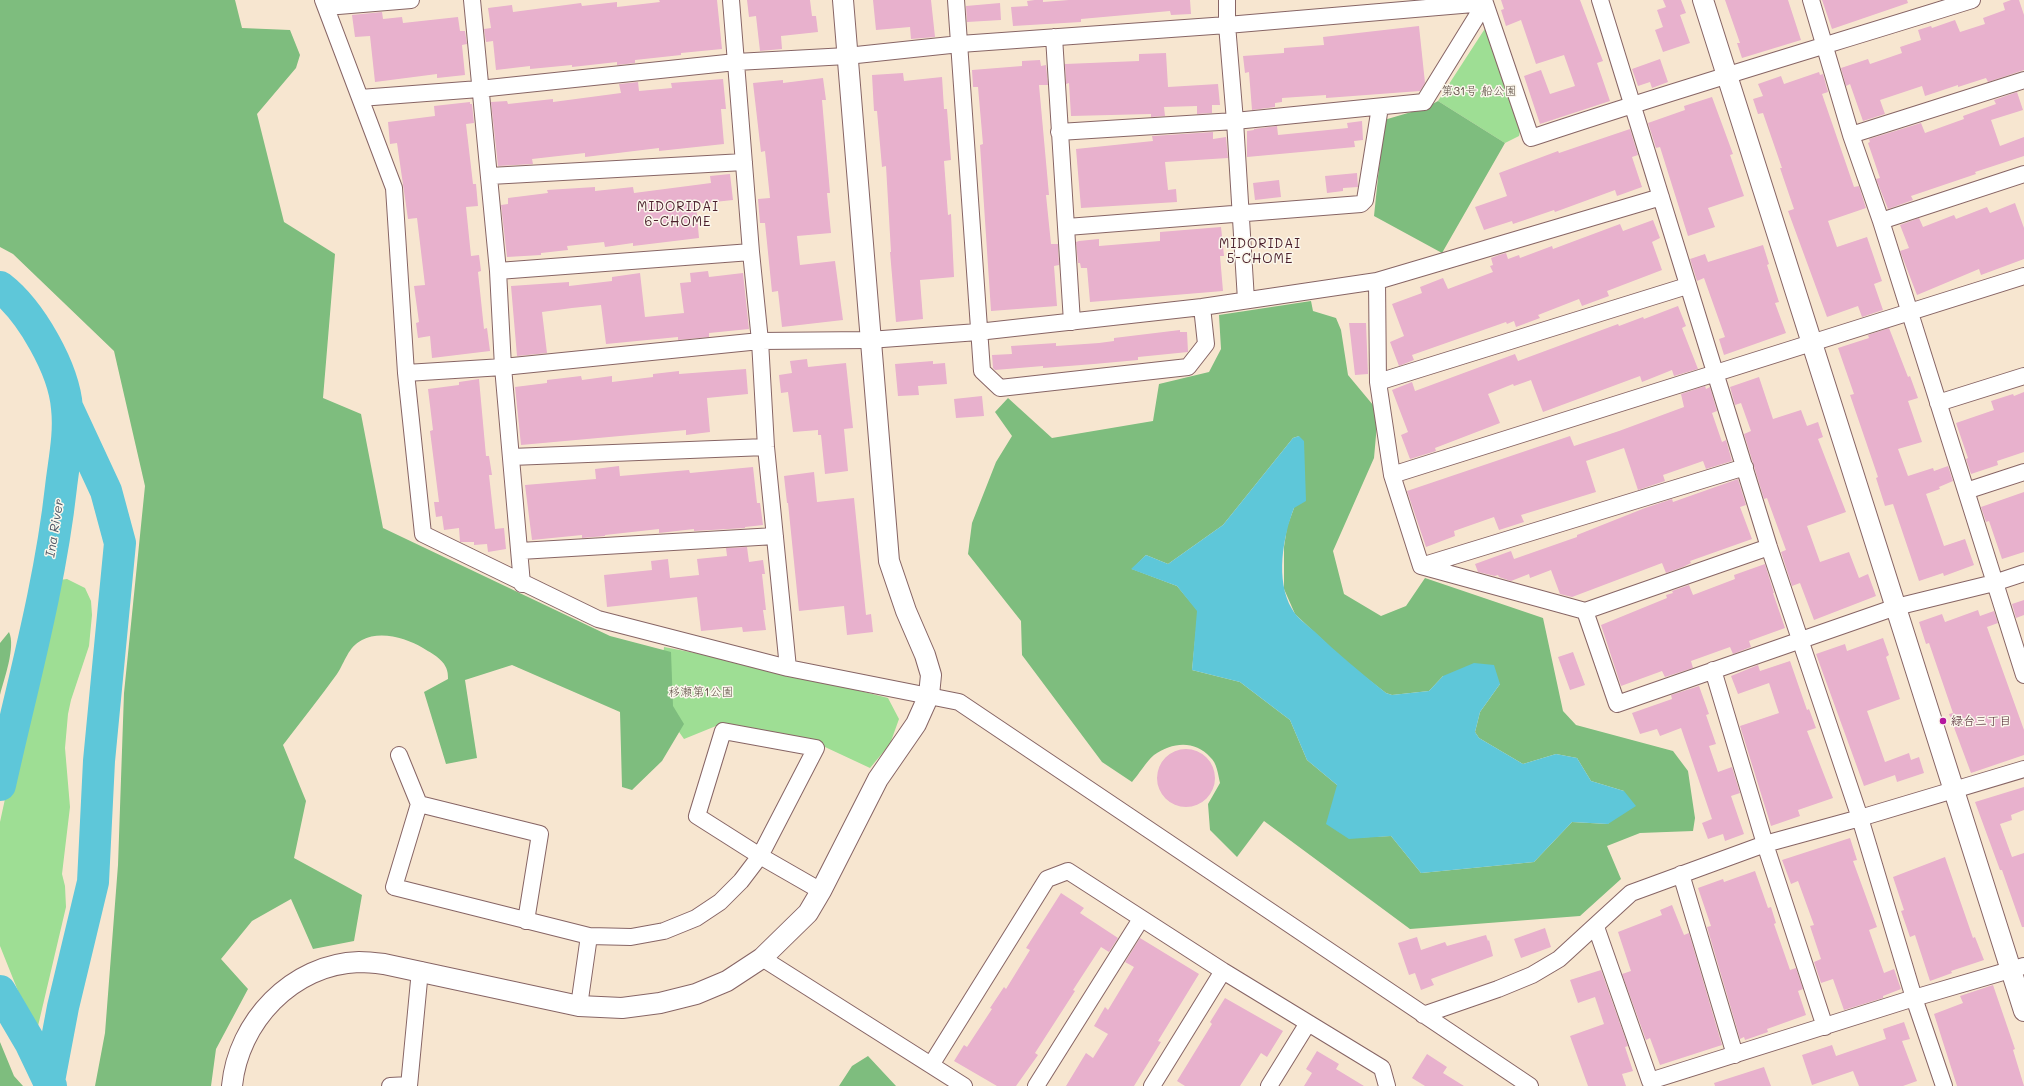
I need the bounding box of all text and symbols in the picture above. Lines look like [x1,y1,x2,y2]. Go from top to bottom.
park label: 第31号 船公園 [1441,84,1517,98]
district label: MIDORIDAI 6-CHOME [637,199,719,230]
district label: MIDORIDAI 5-CHOME [1219,236,1301,267]
water label: Ina River [43,498,67,558]
park label: 移瀬第1公園 [668,685,734,699]
place label: 緑台三丁目 [1951,714,2011,728]
marker: 緑台三丁目 [1938,716,1948,726]

